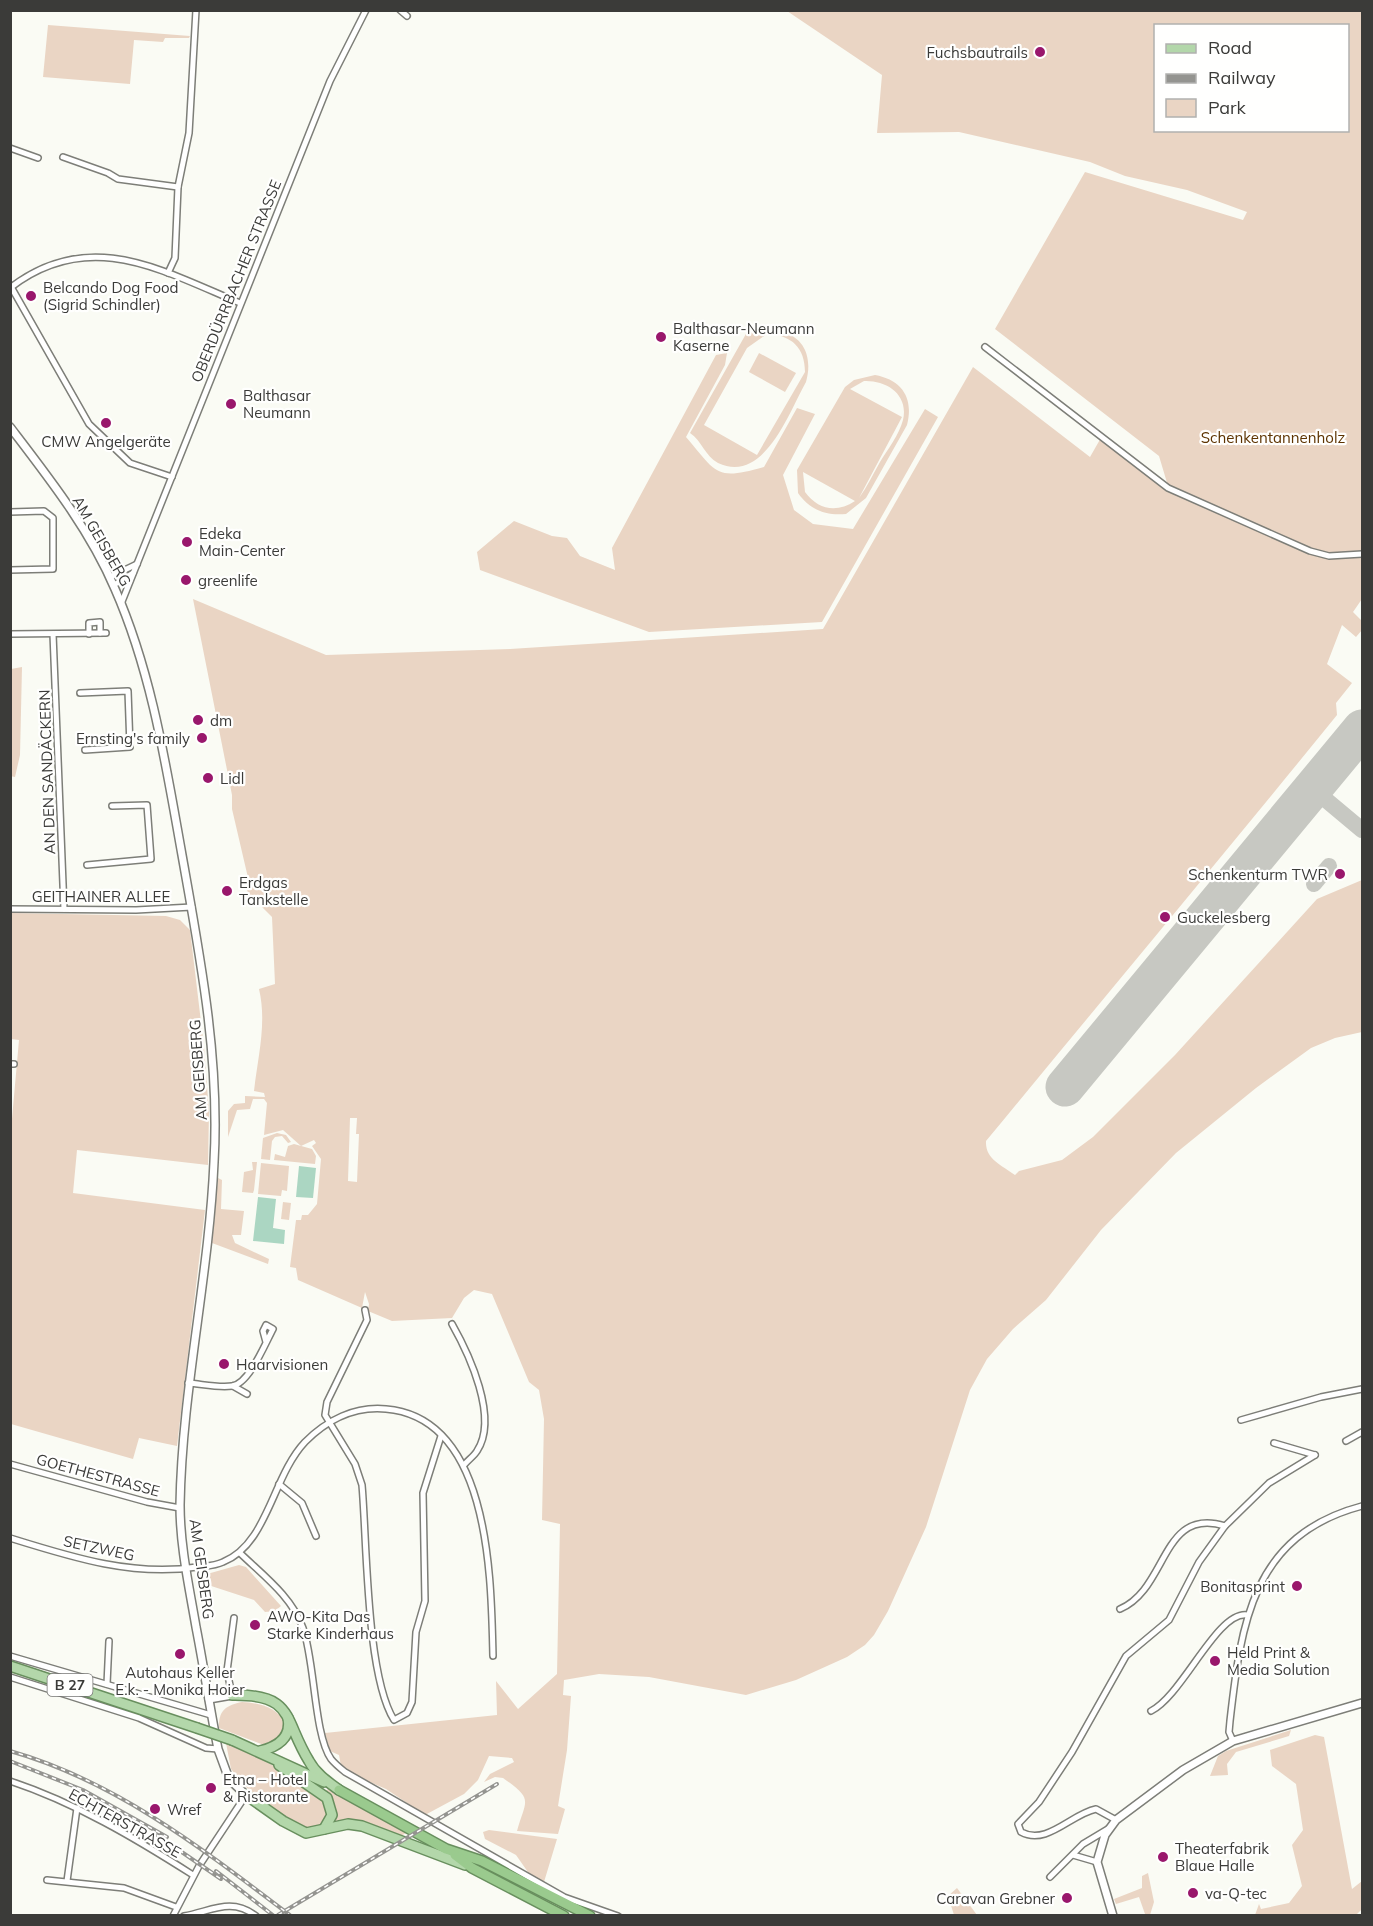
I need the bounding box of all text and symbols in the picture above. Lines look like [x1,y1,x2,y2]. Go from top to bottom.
legend [1154,24,1349,132]
text: Road [1208,36,1252,59]
place label: Fuchsbautrails [927,43,1028,62]
marker: Fuchsbautrails [1033,45,1047,59]
text: Railway [1208,66,1276,89]
text: Park [1208,96,1247,119]
street label: OBERDÜRRBACHER STRASSE [187,177,285,385]
place label: Belcando Dog Food (Sigrid Schindler) [43,278,179,314]
marker: Belcando Dog Food (Sigrid Schindler) [24,289,38,303]
place label: Balthasar-Neumann Kaserne [673,319,815,355]
marker: Balthasar-Neumann Kaserne [654,330,668,344]
place label: Balthasar Neumann [243,386,311,422]
marker: Balthasar Neumann [224,397,238,411]
marker: CMW Angelgeräte [99,416,113,430]
park label: Schenkentannenholz [1201,428,1345,447]
place label: CMW Angelgeräte [41,432,171,451]
street label: AM GEISBERG [68,492,136,590]
place label: Edeka Main-Center [199,524,286,560]
marker: Edeka Main-Center [180,535,194,549]
place label: greenlife [198,571,258,590]
marker: greenlife [179,573,193,587]
street label: AN DEN SANDÄCKERN [35,689,59,855]
place label: dm [210,711,232,730]
marker: dm [191,713,205,727]
place label: Ernsting's family [76,729,190,748]
marker: Ernsting's family [195,731,209,745]
place label: Lidl [220,769,244,788]
marker: Lidl [201,771,215,785]
place label: Schenkenturm TWR [1188,865,1328,884]
marker: Schenkenturm TWR [1333,867,1347,881]
place label: Erdgas Tankstelle [239,873,308,909]
marker: Erdgas Tankstelle [220,884,234,898]
street label: GEITHAINER ALLEE [32,887,170,906]
place label: Guckelesberg [1177,908,1270,927]
marker: Guckelesberg [1158,910,1172,924]
street label: AM GEISBERG [185,1019,211,1121]
place label: Haarvisionen [236,1355,328,1374]
marker: Haarvisionen [217,1357,231,1371]
street label: GOETHESTRASSE [34,1449,162,1501]
street label: AM GEISBERG [186,1518,218,1620]
street label: SETZWEG [62,1531,136,1565]
place label: Bonitasprint [1200,1577,1285,1596]
marker: Bonitasprint [1290,1579,1304,1593]
place label: AWO-Kita Das Starke Kinderhaus [267,1607,394,1643]
marker: AWO-Kita Das Starke Kinderhaus [248,1618,262,1632]
place label: Held Print & Media Solution [1227,1643,1330,1679]
marker: Autohaus Keller E.k. - Monika Hoier [173,1647,187,1661]
marker: Held Print & Media Solution [1208,1654,1222,1668]
place label: Autohaus Keller E.k. - Monika Hoier [115,1663,245,1699]
road number: B 27 [48,1674,92,1696]
place label: Etna – Hotel & Ristorante [223,1770,309,1806]
marker: Etna – Hotel & Ristorante [204,1781,218,1795]
street label: ECHTERSTRASSE [65,1784,185,1862]
place label: Wref [167,1800,202,1819]
marker: Wref [148,1802,162,1816]
place label: Theaterfabrik Blaue Halle [1175,1839,1269,1875]
marker: Theaterfabrik Blaue Halle [1156,1850,1170,1864]
place label: va-Q-tec [1205,1884,1267,1903]
marker: va-Q-tec [1186,1886,1200,1900]
place label: Caravan Grebner [936,1889,1056,1908]
marker: Caravan Grebner [1060,1891,1074,1905]

